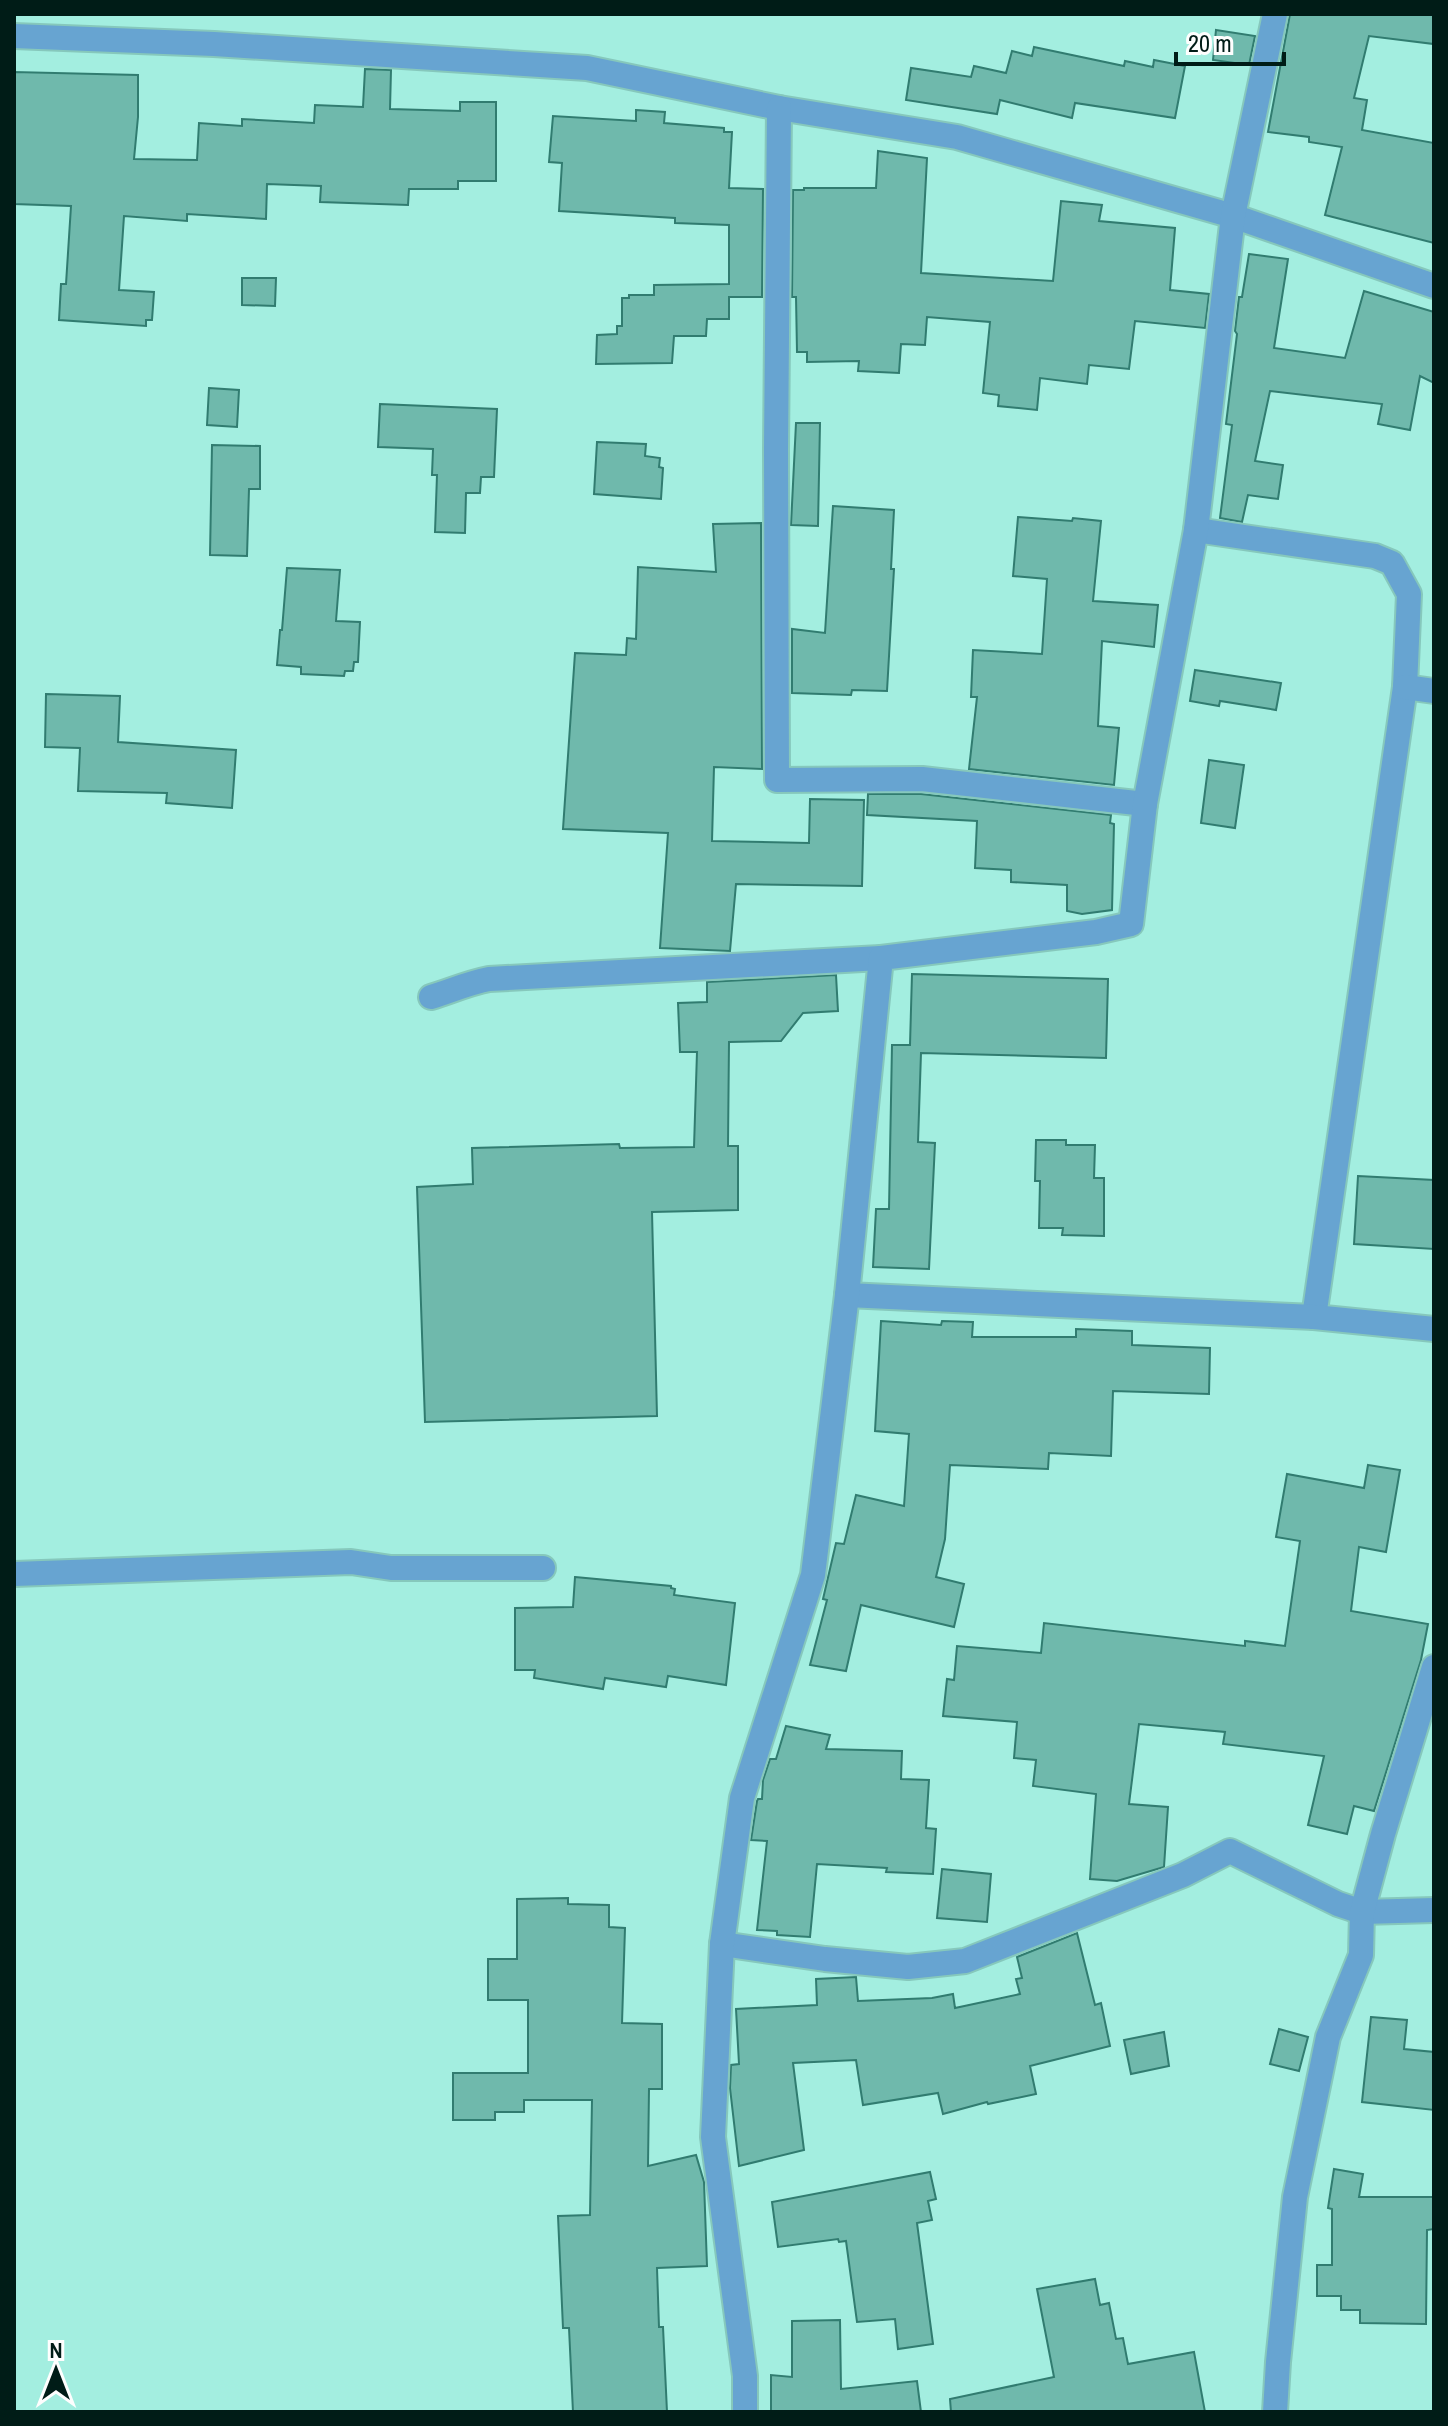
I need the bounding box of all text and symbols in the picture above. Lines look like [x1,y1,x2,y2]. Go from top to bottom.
scale bar [1176,16,1284,66]
text: 20 m [1188,27,1232,59]
north arrow [16,2330,96,2410]
text: N [49,2335,63,2365]

